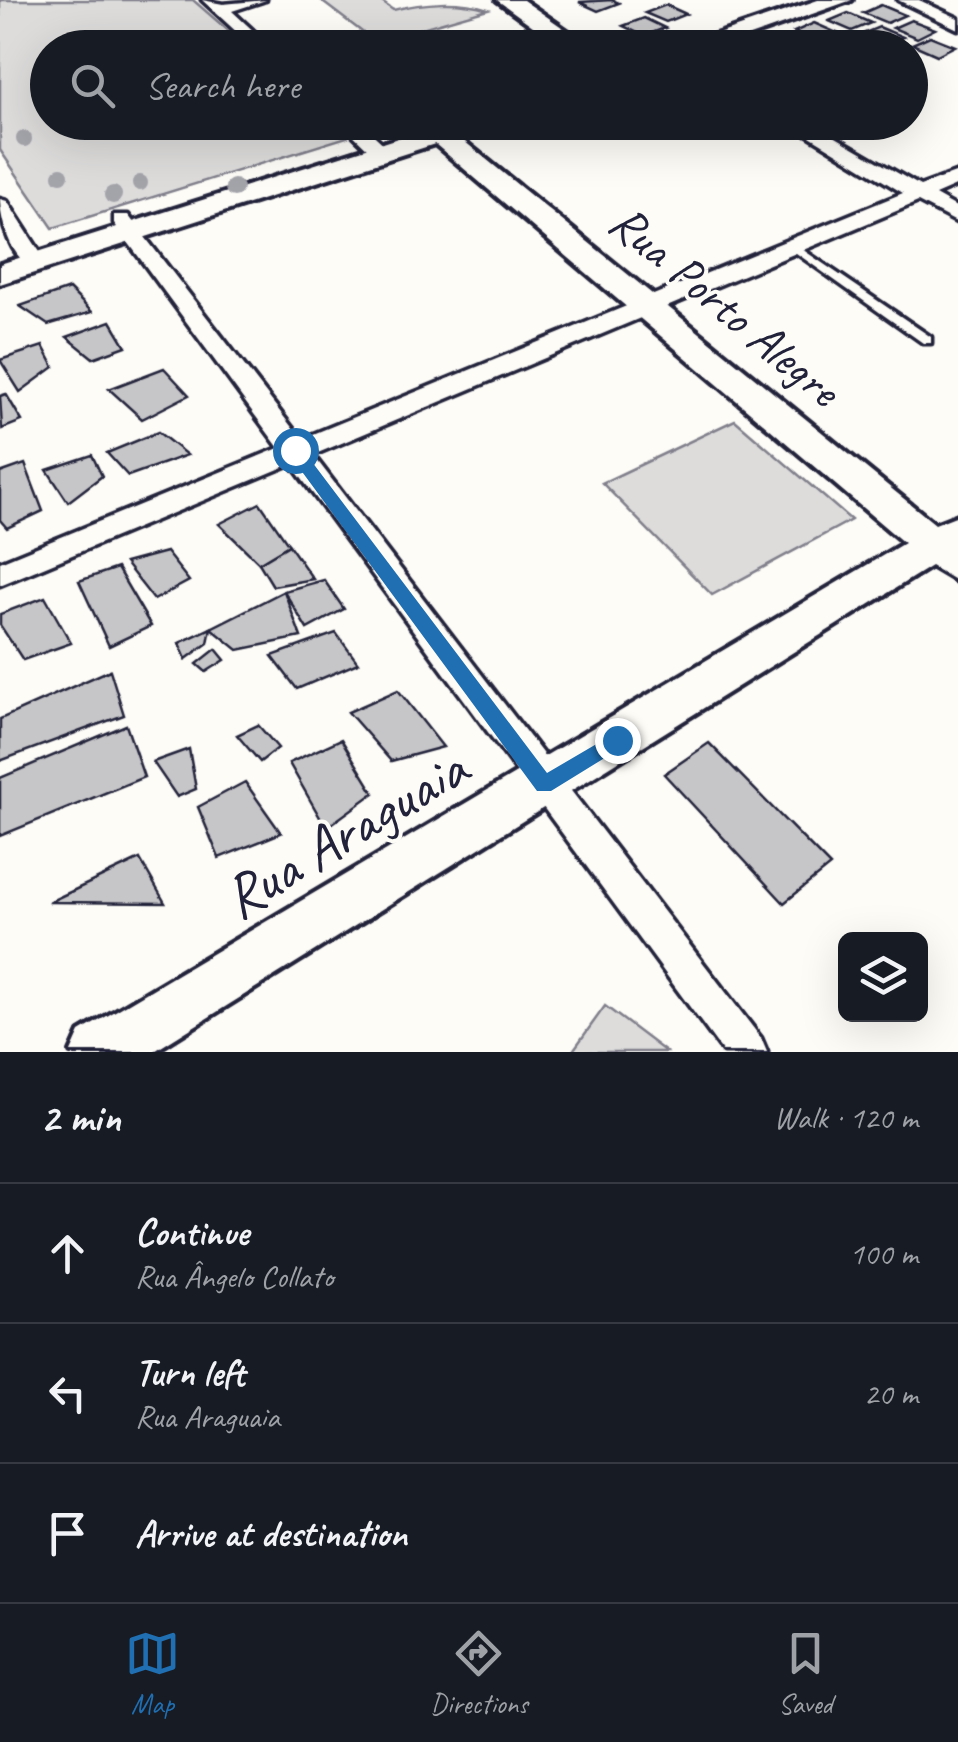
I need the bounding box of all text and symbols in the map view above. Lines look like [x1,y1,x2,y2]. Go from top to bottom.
search box [30,30,928,140]
icon: search [65,58,120,113]
text: Search here [145,62,300,109]
street label: Rua Porto Alegre [597,190,856,422]
route start [273,428,319,474]
route end [595,718,641,764]
street label: Rua Araguaia [208,728,484,935]
map controls [838,932,928,1022]
button: layers [838,932,928,1022]
text: 2 min [40,1091,120,1144]
text: Walk · 120 m [774,1097,918,1138]
text: Continue [135,1209,249,1256]
icon: ahead [40,1226,95,1281]
text: 100 m [849,1233,918,1274]
text: Rua Ângelo Collato [135,1256,333,1297]
text: Turn left [135,1349,245,1396]
icon: left [40,1366,95,1421]
text: 20 m [864,1373,918,1414]
text: Rua Araguaia [135,1396,280,1437]
icon: arrive [40,1506,95,1561]
text: Arrive at destination [135,1510,407,1557]
tab: Map [125,1626,180,1721]
tab: Directions [430,1626,528,1721]
tab: Saved [778,1626,833,1721]

